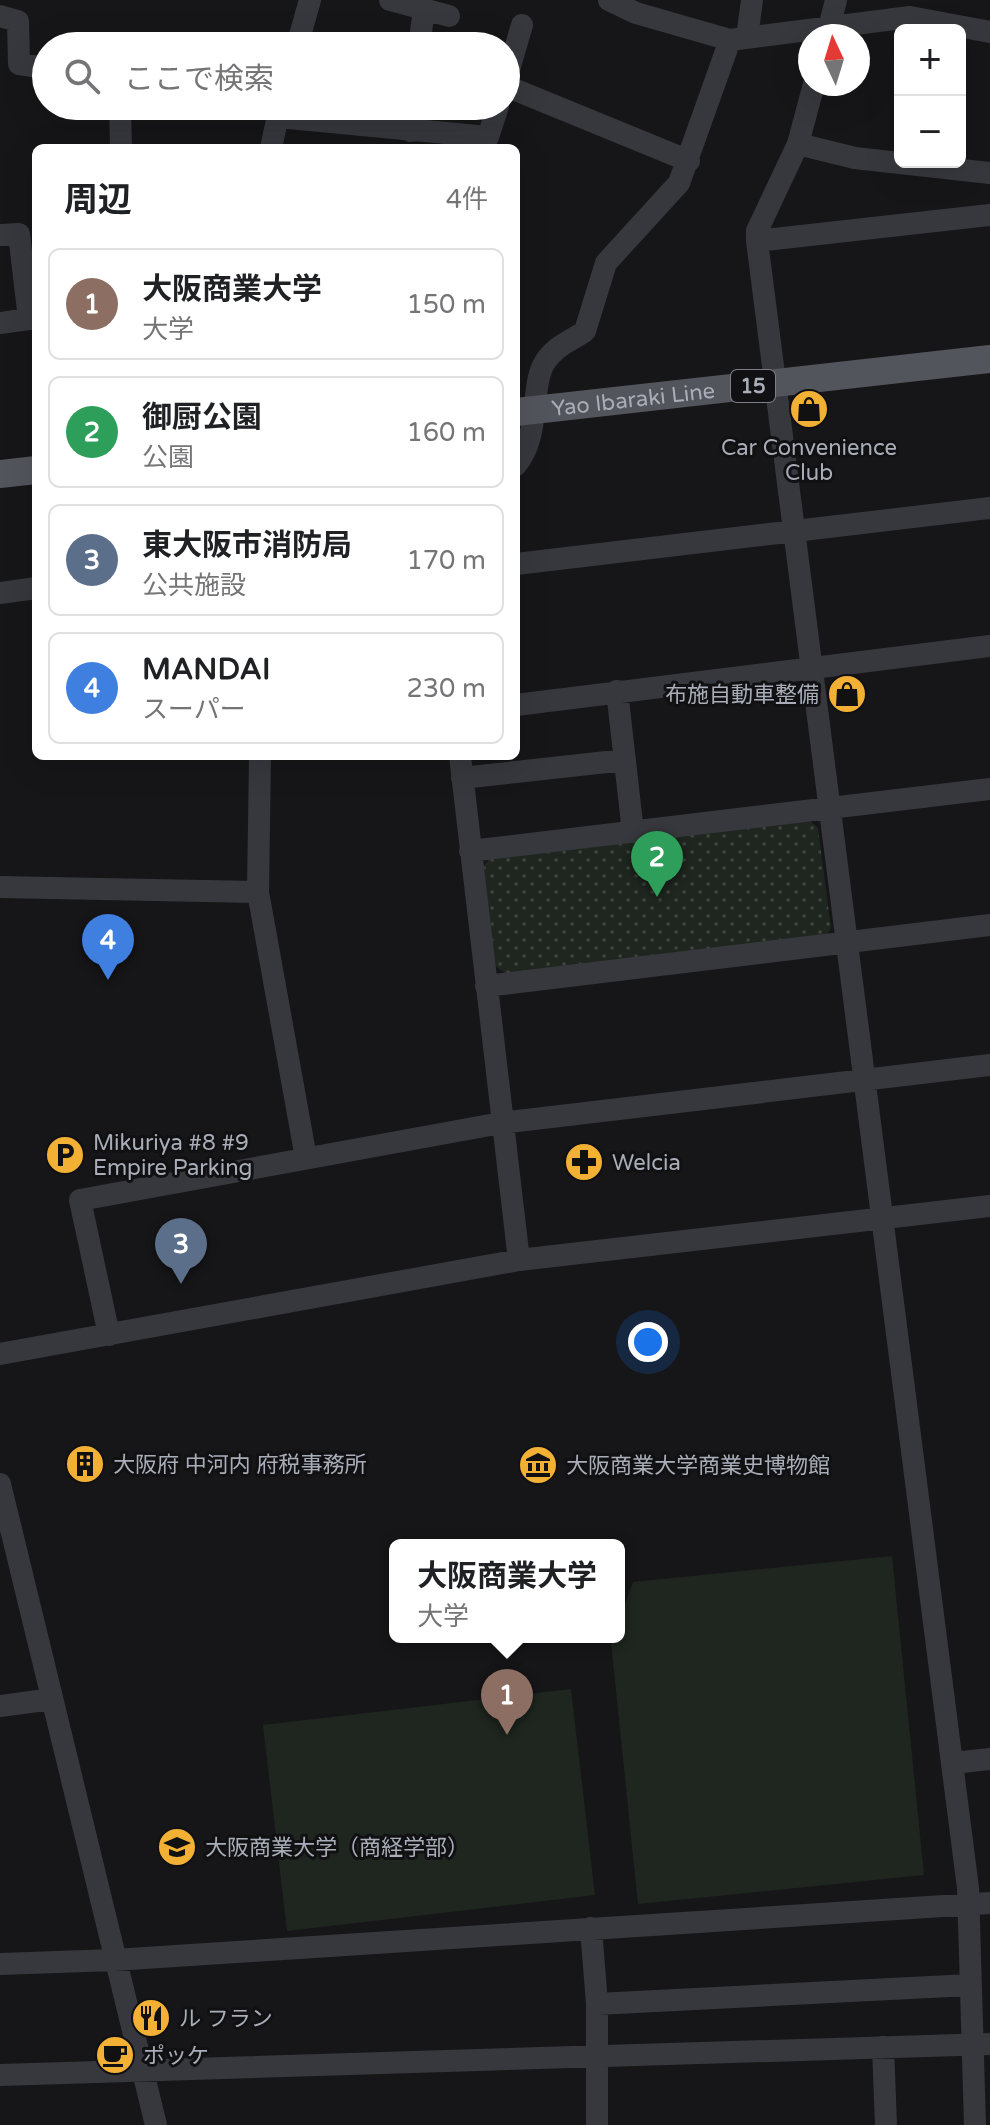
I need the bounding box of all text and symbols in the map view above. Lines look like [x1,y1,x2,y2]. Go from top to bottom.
north arrow [798,24,870,96]
map controls [894,24,966,168]
button: + [894,24,966,96]
search box [32,32,520,120]
icon: search [60,54,104,98]
text: ここで検索 [124,61,274,98]
button: − [894,96,966,168]
text: 周辺 [64,180,132,221]
text: 4件 [446,184,488,215]
text: 大阪商業大学 [142,271,322,308]
text: 1 [84,289,100,320]
text: 150 m [406,289,486,320]
text: 大学 [142,314,194,345]
road number: 15 [731,370,775,402]
street label: Yao Ibaraki Line [550,378,716,422]
shop icon: Car Convenience Club [788,388,830,430]
text: 御厨公園 [142,399,262,436]
text: 2 [84,417,100,448]
text: 160 m [406,417,486,448]
place label: Car Convenience Club [721,435,897,486]
text: 公園 [142,442,194,473]
text: 東大阪市消防局 [142,527,352,564]
text: 3 [84,545,100,576]
text: 170 m [406,545,486,576]
text: 公共施設 [142,570,246,601]
text: MANDAI [142,651,270,688]
text: 4 [84,673,100,704]
text: 230 m [406,673,486,704]
shop icon: 布施自動車整備 [826,673,868,715]
place label: 布施自動車整備 [665,682,819,708]
text: スーパー [142,694,246,725]
pin: 2 [631,831,683,897]
pin: 4 [82,914,134,980]
place label: Mikuriya #8 #9 Empire Parking [93,1130,252,1181]
parking icon: Mikuriya #8 #9 Empire Parking [44,1134,86,1176]
pharmacy icon: Welcia [563,1141,605,1183]
place label: Welcia [612,1150,681,1176]
pin: 3 [155,1218,207,1284]
your location [628,1322,668,1362]
building icon: 大阪府 中河内 府税事務所 [64,1443,106,1485]
museum icon: 大阪商業大学商業史博物館 [517,1444,559,1486]
place label: 大阪府 中河内 府税事務所 [113,1452,366,1478]
place label: 大阪商業大学商業史博物館 [566,1453,830,1479]
popup [389,1539,625,1643]
text: 大阪商業大学 [417,1558,597,1595]
text: 大学 [417,1601,469,1632]
pin: 1 [481,1669,533,1735]
school or university icon: 大阪商業大学（商経学部） [156,1826,198,1868]
place label: 大阪商業大学（商経学部） [205,1835,469,1861]
restaurant icon: ル フラン [130,1997,172,2039]
place label: ル フラン [179,2006,273,2032]
cafe icon: ポッケ [94,2034,136,2076]
place label: ポッケ [143,2043,209,2069]

